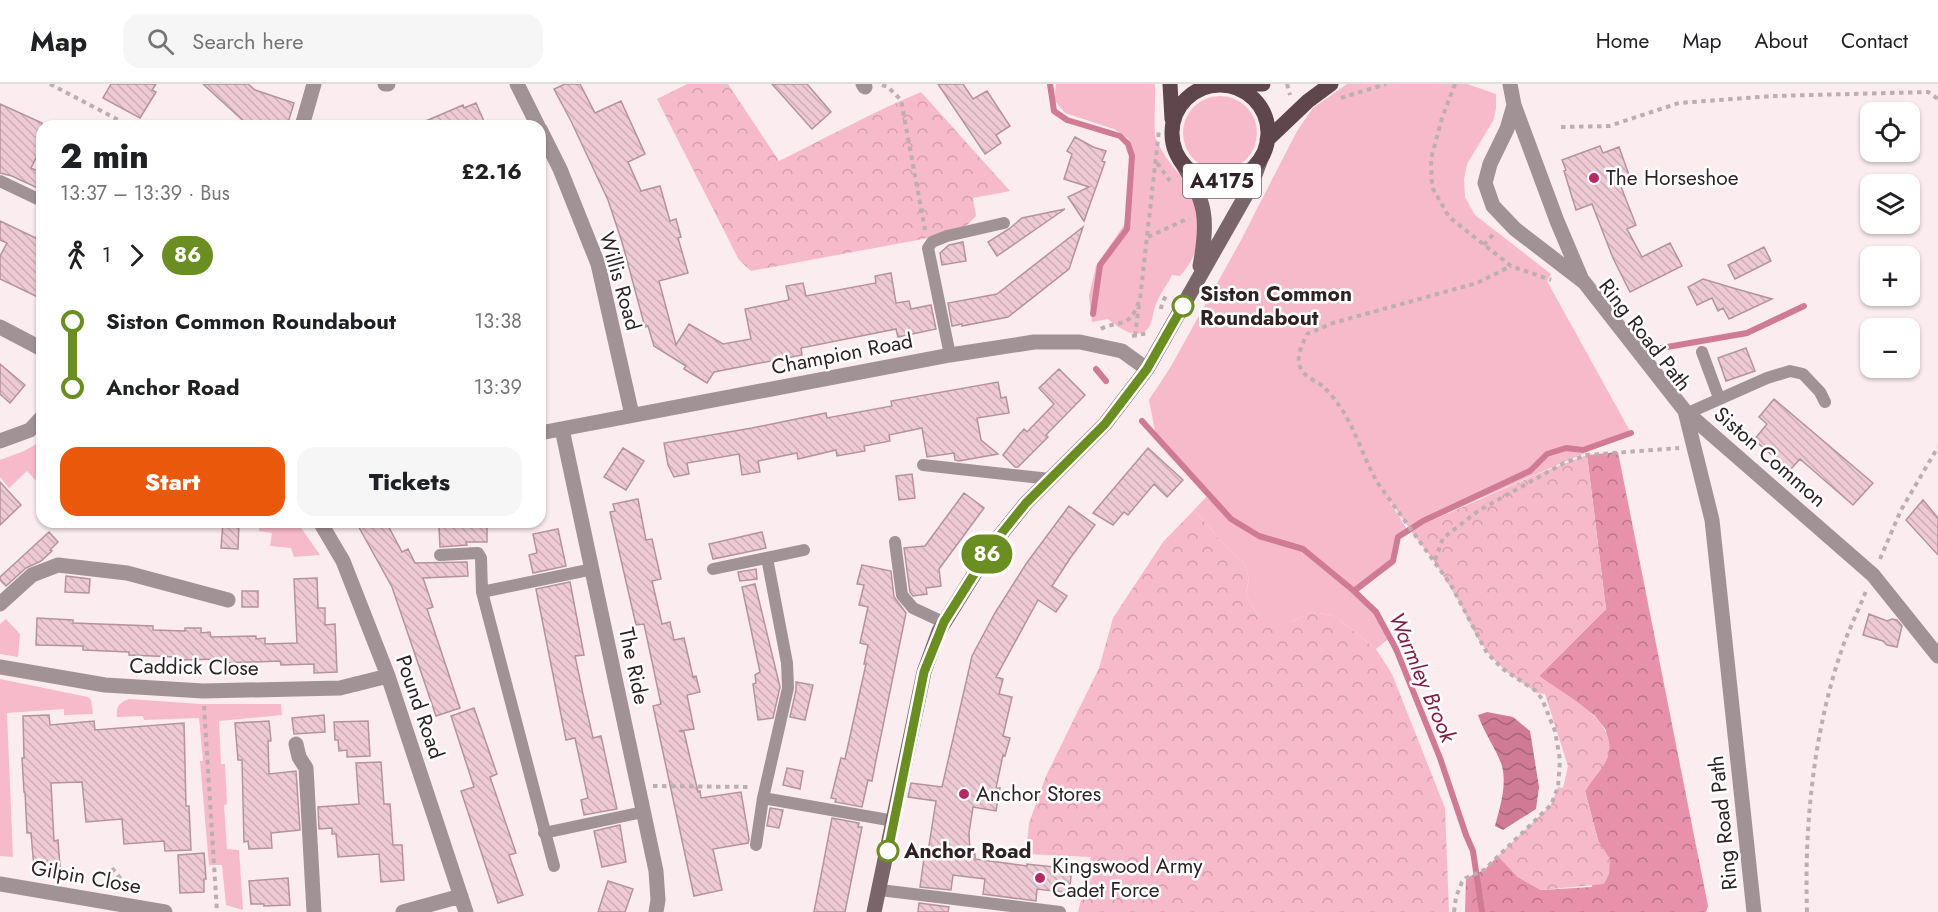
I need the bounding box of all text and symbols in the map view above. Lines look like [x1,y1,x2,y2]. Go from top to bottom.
search box [123,14,543,68]
text: Map [30,21,87,62]
icon: search [144,25,177,58]
text: Search here [192,25,304,57]
text: Home [1596,26,1649,56]
text: Map [1682,26,1722,56]
text: About [1755,26,1808,56]
text: Contact [1841,26,1908,56]
map controls [1860,102,1920,378]
button: locate [1860,102,1920,162]
text: 2 min [60,133,149,180]
text: £2.16 [461,155,522,187]
place label: The Horseshoe [1606,163,1739,193]
road number: A4175 [1183,164,1261,198]
marker: The Horseshoe [1587,171,1601,185]
button: layers [1860,174,1920,234]
text: 13:37 – 13:39 · Bus [60,179,230,208]
street label: Willis Road [592,228,648,334]
icon: walk [60,239,93,272]
icon: forward [120,239,153,272]
text: 86 [174,240,201,270]
text: 1 [102,241,111,270]
button: + [1860,246,1920,306]
street label: Ring Road Path [1592,273,1698,397]
place label: Siston Common Roundabout [1200,279,1352,333]
marker: Siston Common Roundabout [1172,295,1194,317]
text: Siston Common Roundabout [106,305,396,337]
text: 13:38 [474,307,522,336]
button: − [1860,318,1920,378]
street label: Champion Road [769,326,915,382]
text: Anchor Road [106,371,239,403]
text: 13:39 [474,373,522,402]
street label: Siston Common [1707,400,1833,514]
button: Start [60,447,285,516]
button: Tickets [297,447,522,516]
line badge: 86 [960,534,1014,574]
text: 86 [973,539,1001,569]
water label: Warmley Brook [1381,607,1465,748]
street label: The Ride [611,625,657,707]
street label: Caddick Close [129,651,259,683]
street label: Pound Road [388,651,452,763]
street label: Ring Road Path [1701,754,1745,892]
place label: Anchor Stores [976,779,1101,809]
marker: Anchor Stores [957,787,971,801]
place label: Anchor Road [903,836,1031,866]
marker: Anchor Road [877,840,899,862]
place label: Kingswood Army Cadet Force [1052,851,1203,905]
street label: Gilpin Close [29,853,144,901]
marker: Kingswood Army Cadet Force [1033,871,1047,885]

